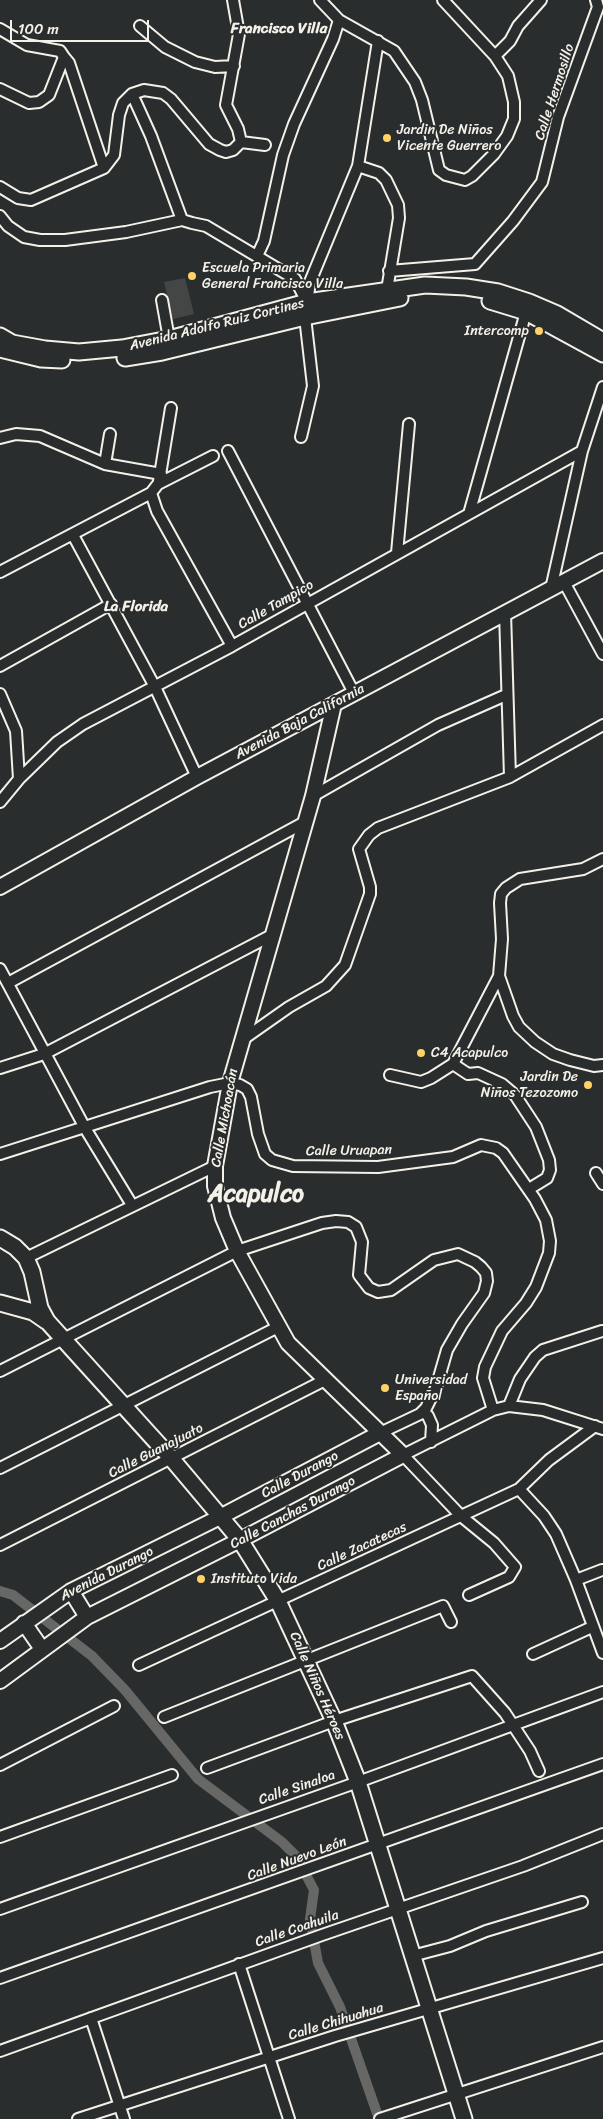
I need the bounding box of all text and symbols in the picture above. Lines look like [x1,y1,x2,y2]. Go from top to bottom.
scale bar [12,10,151,42]
text: 100 m [18,16,59,42]
district label: Francisco Villa [231,20,327,38]
street label: Calle Hermosillo [532,42,578,142]
place label: Jardin De Niños Vicente Guerrero [397,122,501,154]
marker: Jardin De Niños Vicente Guerrero [381,132,393,144]
place label: Escuela Primaria General Francisco Villa [202,260,343,292]
marker: Escuela Primaria General Francisco Villa [186,270,198,282]
street label: Avenida Adolfo Ruiz Cortines [128,295,306,355]
place label: Intercomp [465,323,529,339]
marker: Intercomp [533,325,545,337]
street label: Calle Tampico [235,577,317,633]
district label: La Florida [104,598,168,616]
street label: Avenida Baja California [232,681,368,763]
place label: C4 Acapulco [431,1045,508,1061]
marker: C4 Acapulco [415,1047,427,1059]
street label: Calle Michoacán [208,1067,242,1169]
place label: Jardin De Niños Tezozomo [481,1069,578,1102]
marker: Jardin De Niños Tezozomo [582,1079,594,1091]
street label: Calle Uruapan [306,1142,392,1160]
district label: Acapulco [208,1181,304,1209]
place label: Universidad Español [395,1372,467,1404]
marker: Universidad Español [379,1382,391,1394]
street label: Calle Guanajuato [106,1420,206,1482]
street label: Calle Durango [259,1448,341,1502]
street label: Calle Canchas Durango [227,1473,359,1553]
street label: Calle Zacatecas [315,1519,409,1575]
street label: Avenida Durango [58,1543,156,1605]
place label: Instituto Vida [211,1571,297,1587]
marker: Instituto Vida [195,1573,207,1585]
street label: Calle Niños Héroes [286,1629,348,1743]
street label: Calle Sinaloa [257,1767,337,1809]
street label: Calle Nuevo León [245,1833,349,1885]
street label: Calle Coahuila [253,1907,341,1951]
street label: Calle Chihuahua [287,2000,385,2044]

